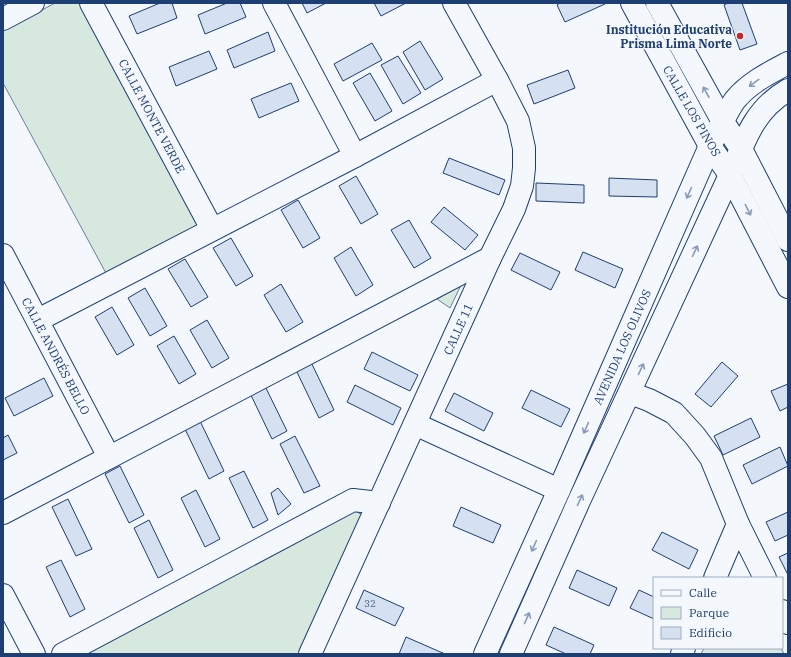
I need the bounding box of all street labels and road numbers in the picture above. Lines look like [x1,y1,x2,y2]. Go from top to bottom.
street label: CALLE MONTE VERDE [116,56,188,176]
street label: CALLE LOS PINOS [660,63,724,159]
street label: AVENIDA LOS OLIVOS [590,287,654,407]
street label: CALLE ANDRÉS BELLO [19,295,93,417]
street label: CALLE 11 [440,301,476,357]

